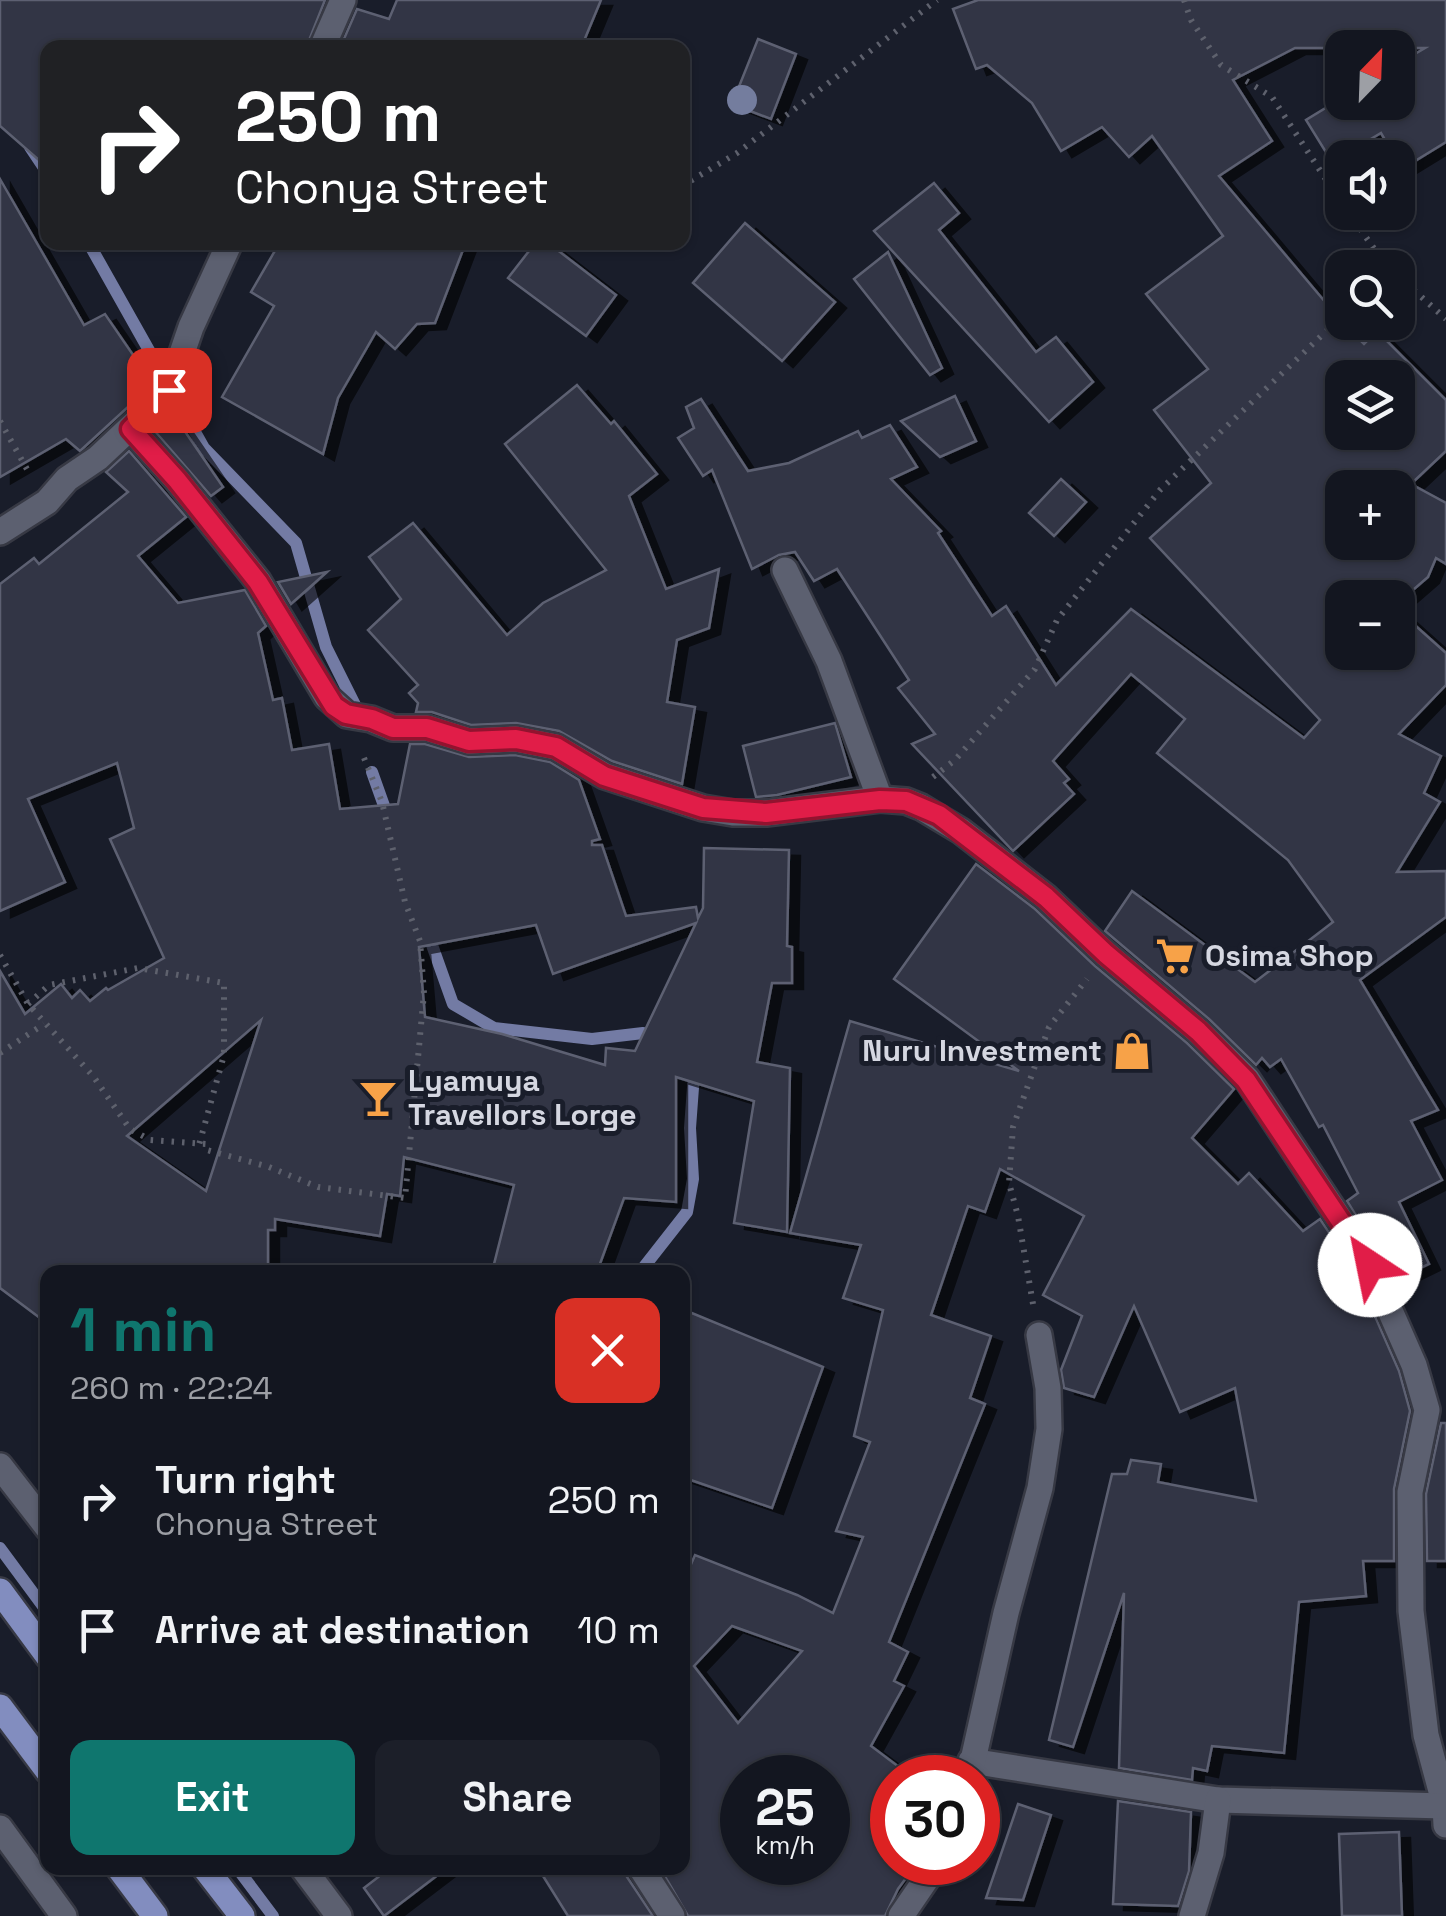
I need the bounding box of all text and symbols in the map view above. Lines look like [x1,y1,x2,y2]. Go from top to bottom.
north arrow [1325,30,1415,120]
map controls [1325,30,1415,670]
text: 250 m [235,72,442,161]
icon: right [70,80,200,210]
button: sound [1325,140,1415,230]
text: Chonya Street [235,159,549,216]
button: search [1325,250,1415,340]
pin [127,348,212,433]
button: layers [1325,360,1415,450]
icon: arrive [142,363,197,418]
button: + [1325,470,1415,560]
button: − [1325,580,1415,670]
supermarket icon: Osima Shop [1154,935,1196,977]
place label: Osima Shop [1205,936,1374,975]
shop icon: Nuru Investment [1111,1030,1153,1072]
place label: Nuru Investment [862,1031,1102,1070]
place label: Lyamuya Travellors Lorge [408,1061,637,1134]
bar icon: Lyamuya Travellors Lorge [357,1077,399,1119]
position arrow [1318,1213,1422,1317]
text: 1 min [70,1292,217,1369]
button: close [555,1298,660,1403]
text: 260 m · 22:24 [70,1368,273,1408]
text: Turn right [155,1456,336,1504]
icon: right [70,1473,125,1528]
text: 250 m [548,1476,660,1524]
text: Chonya Street [155,1504,378,1544]
icon: arrive [70,1603,125,1658]
text: Arrive at destination [155,1606,530,1654]
text: 10 m [577,1606,660,1654]
button: Exit [70,1740,355,1855]
button: Share [375,1740,660,1855]
speed limit sign: 30 [870,1755,1000,1885]
text: 25 [755,1776,815,1840]
text: km/h [755,1829,815,1861]

